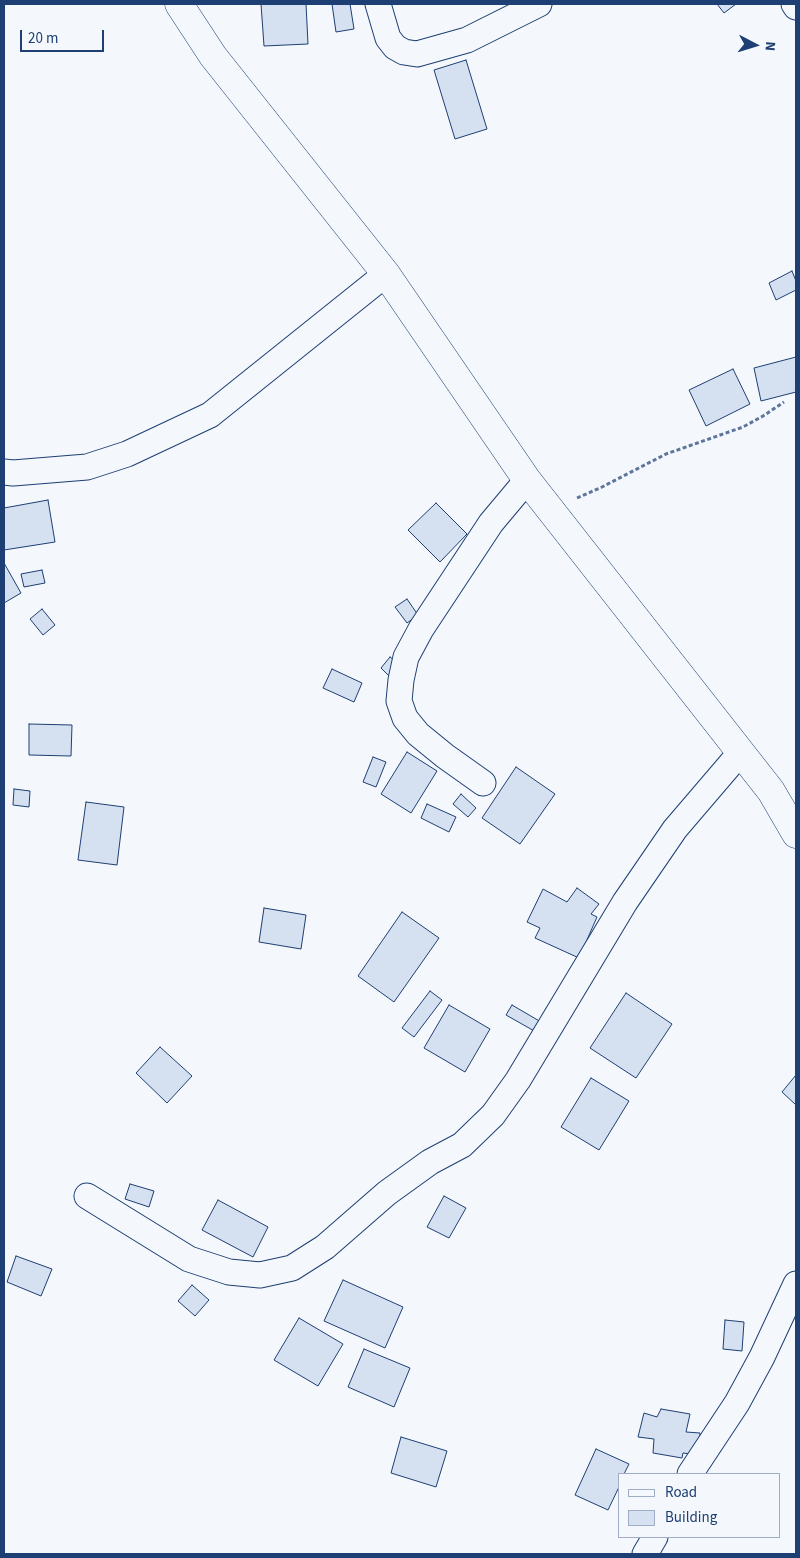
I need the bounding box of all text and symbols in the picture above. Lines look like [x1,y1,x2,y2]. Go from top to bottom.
scale bar [22,20,106,52]
north arrow [730,20,780,70]
text: 20 m [28,28,58,49]
text: N [760,41,780,52]
legend [618,1473,780,1538]
text: Road [665,1482,697,1503]
text: Building [665,1507,717,1528]

